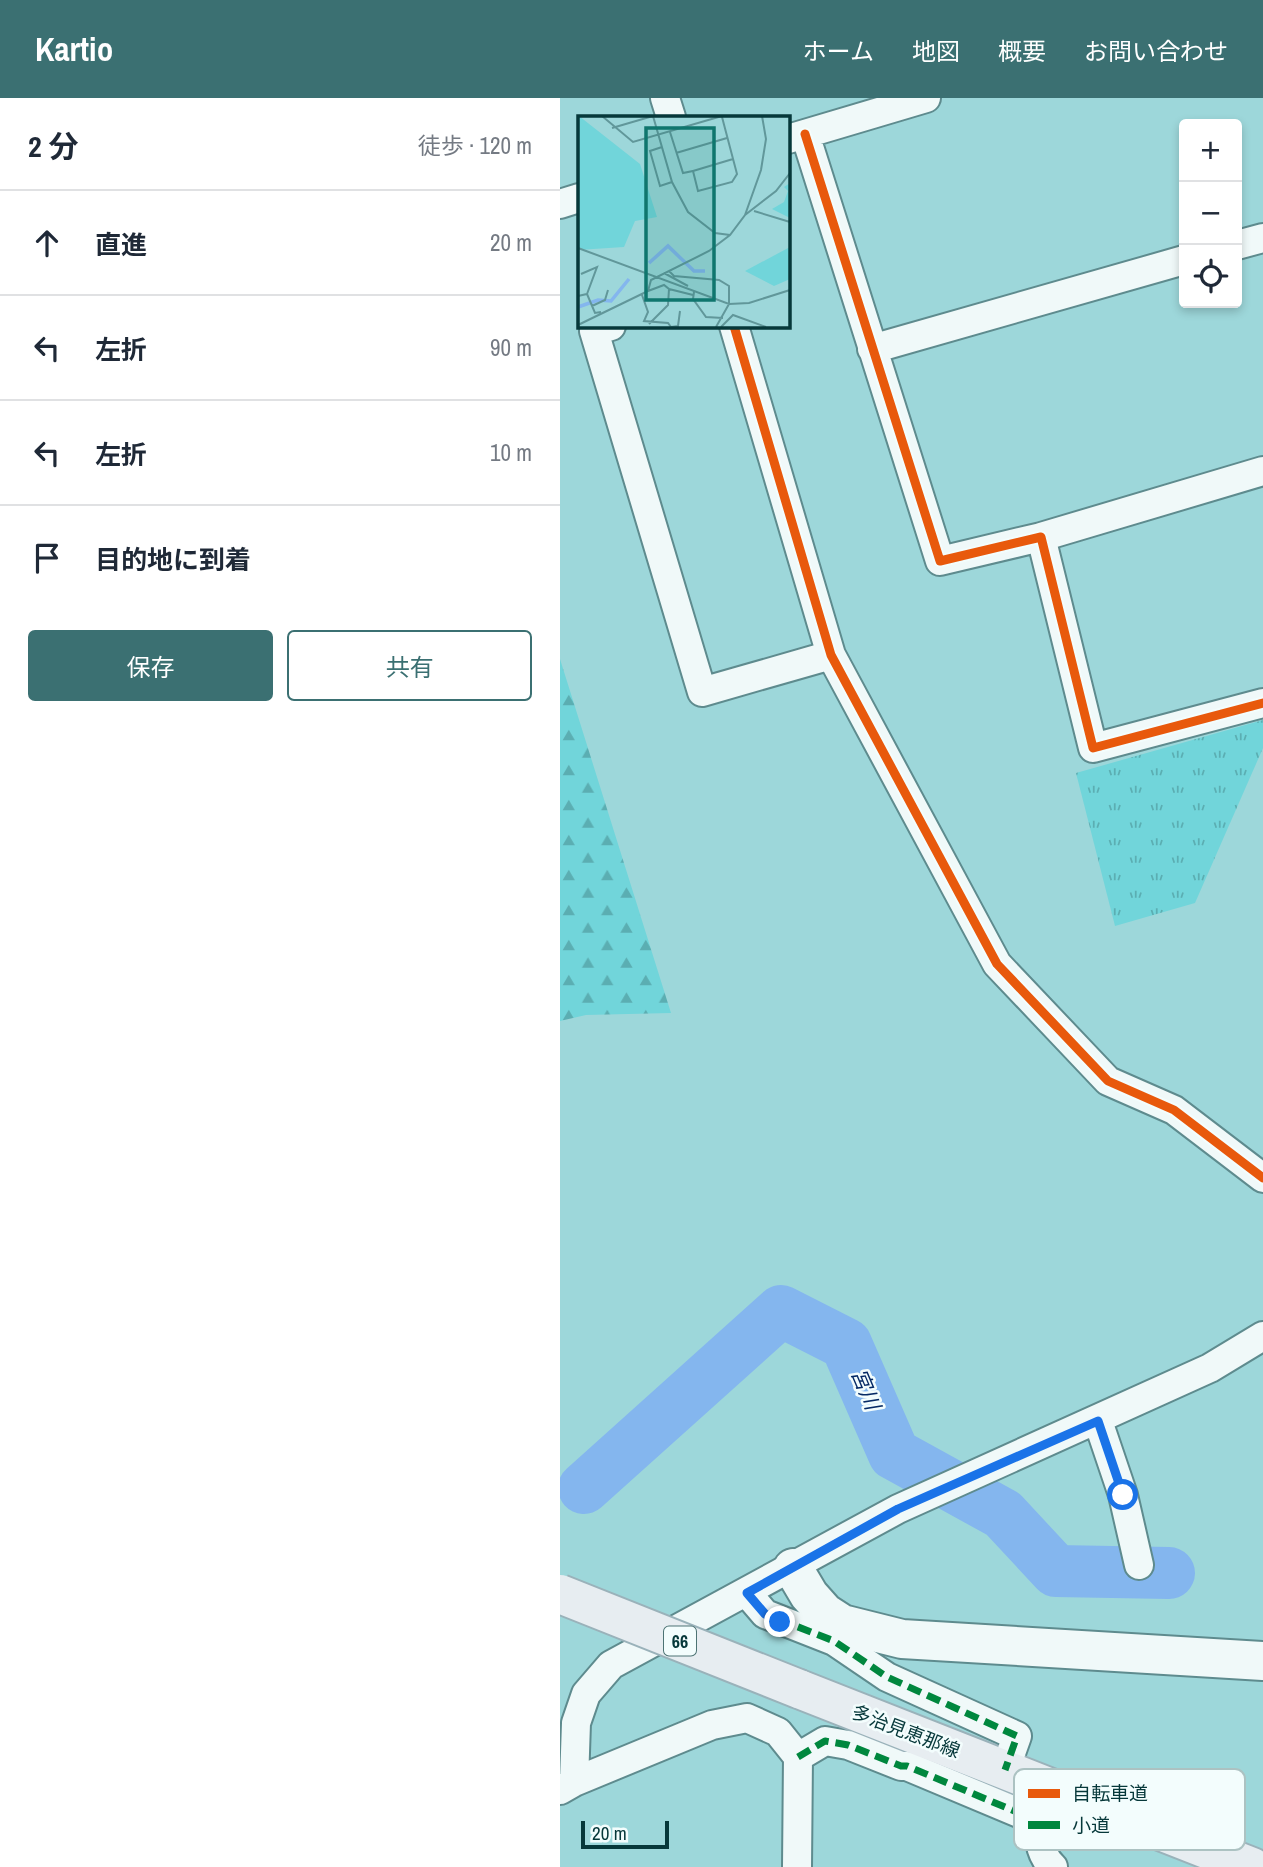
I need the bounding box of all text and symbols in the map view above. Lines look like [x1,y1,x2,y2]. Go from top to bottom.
text: Kartio [35,27,113,71]
text: ホーム [803,35,874,67]
text: 地図 [912,35,960,67]
text: 概要 [998,35,1046,67]
text: お問い合わせ [1084,35,1228,67]
inset map [578,116,789,327]
map controls [1179,119,1242,308]
button: + [1179,119,1242,182]
text: 2 分 [28,126,79,166]
text: 徒歩 · 120 m [418,130,532,161]
button: − [1179,182,1242,245]
icon: ahead [28,224,66,262]
text: 直進 [95,227,147,262]
text: 20 m [490,227,532,258]
button: locate [1179,245,1242,308]
icon: left [28,329,66,367]
text: 左折 [95,332,147,367]
text: 90 m [490,332,532,363]
icon: left [28,434,66,472]
text: 左折 [95,437,147,472]
text: 10 m [490,437,532,468]
icon: arrive [28,539,66,577]
text: 目的地に到着 [95,542,251,577]
button: 保存 [28,630,273,701]
button: 共有 [287,630,532,701]
water label: 宮川 [844,1364,888,1416]
route start [1107,1479,1138,1510]
route end [764,1606,795,1637]
road number: 66 [664,1626,696,1656]
street label: 多治見恵那線 [848,1698,964,1764]
legend [1014,1769,1245,1850]
text: 自転車道 [1072,1780,1148,1806]
text: 小道 [1072,1812,1110,1838]
scale bar [581,1818,668,1850]
text: 20 m [592,1820,627,1846]

